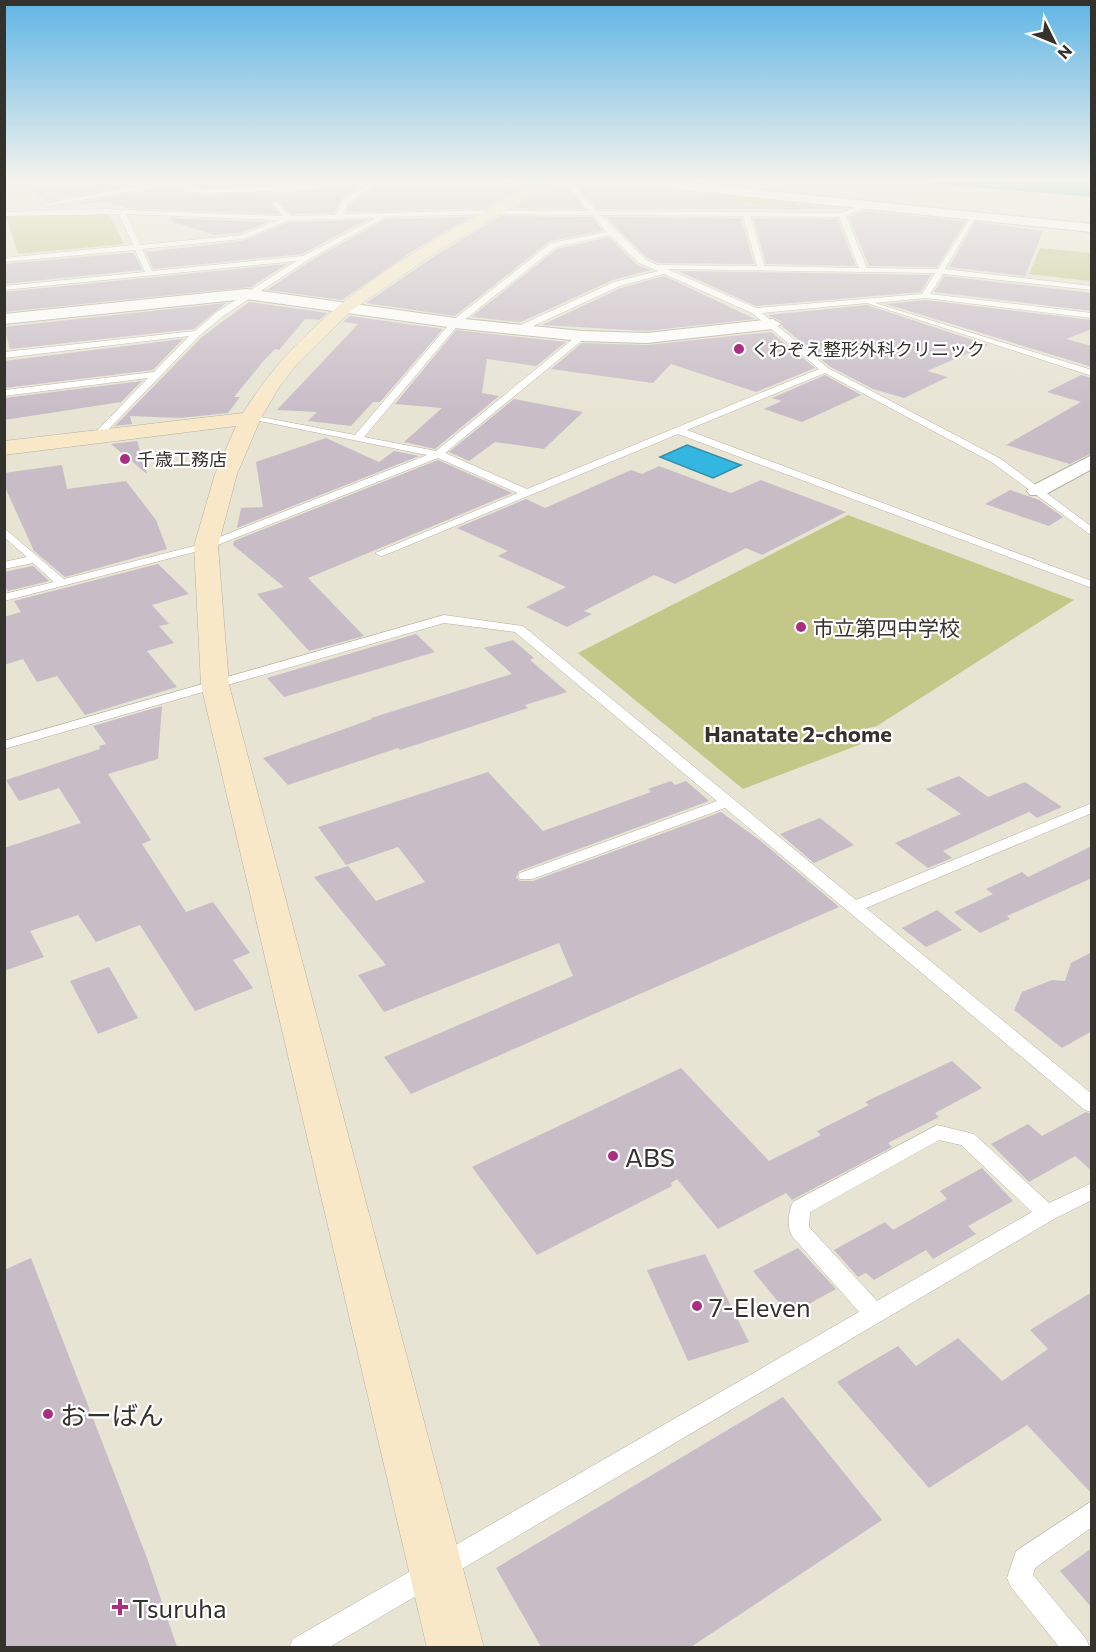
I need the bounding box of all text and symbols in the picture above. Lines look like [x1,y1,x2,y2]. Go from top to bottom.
north arrow [1024,12,1084,72]
text: N [1054,42,1076,63]
place label: くわぞえ整形外科クリニック [751,338,985,360]
marker: くわぞえ整形外科クリニック [732,342,746,356]
place label: 千歳工務店 [137,448,227,470]
marker: 千歳工務店 [118,452,132,466]
place label: 市立第四中学校 [813,615,960,640]
marker: 市立第四中学校 [794,620,808,634]
district label: Hanatate 2-chome [704,720,892,747]
place label: ABS [625,1141,675,1172]
marker: ABS [606,1149,620,1163]
place label: 7-Eleven [709,1291,811,1322]
marker: 7-Eleven [690,1299,704,1313]
place label: おーばん [60,1399,164,1430]
marker: おーばん [41,1407,55,1421]
place label: Tsuruha [132,1592,226,1623]
marker: Tsuruha [113,1600,127,1614]

